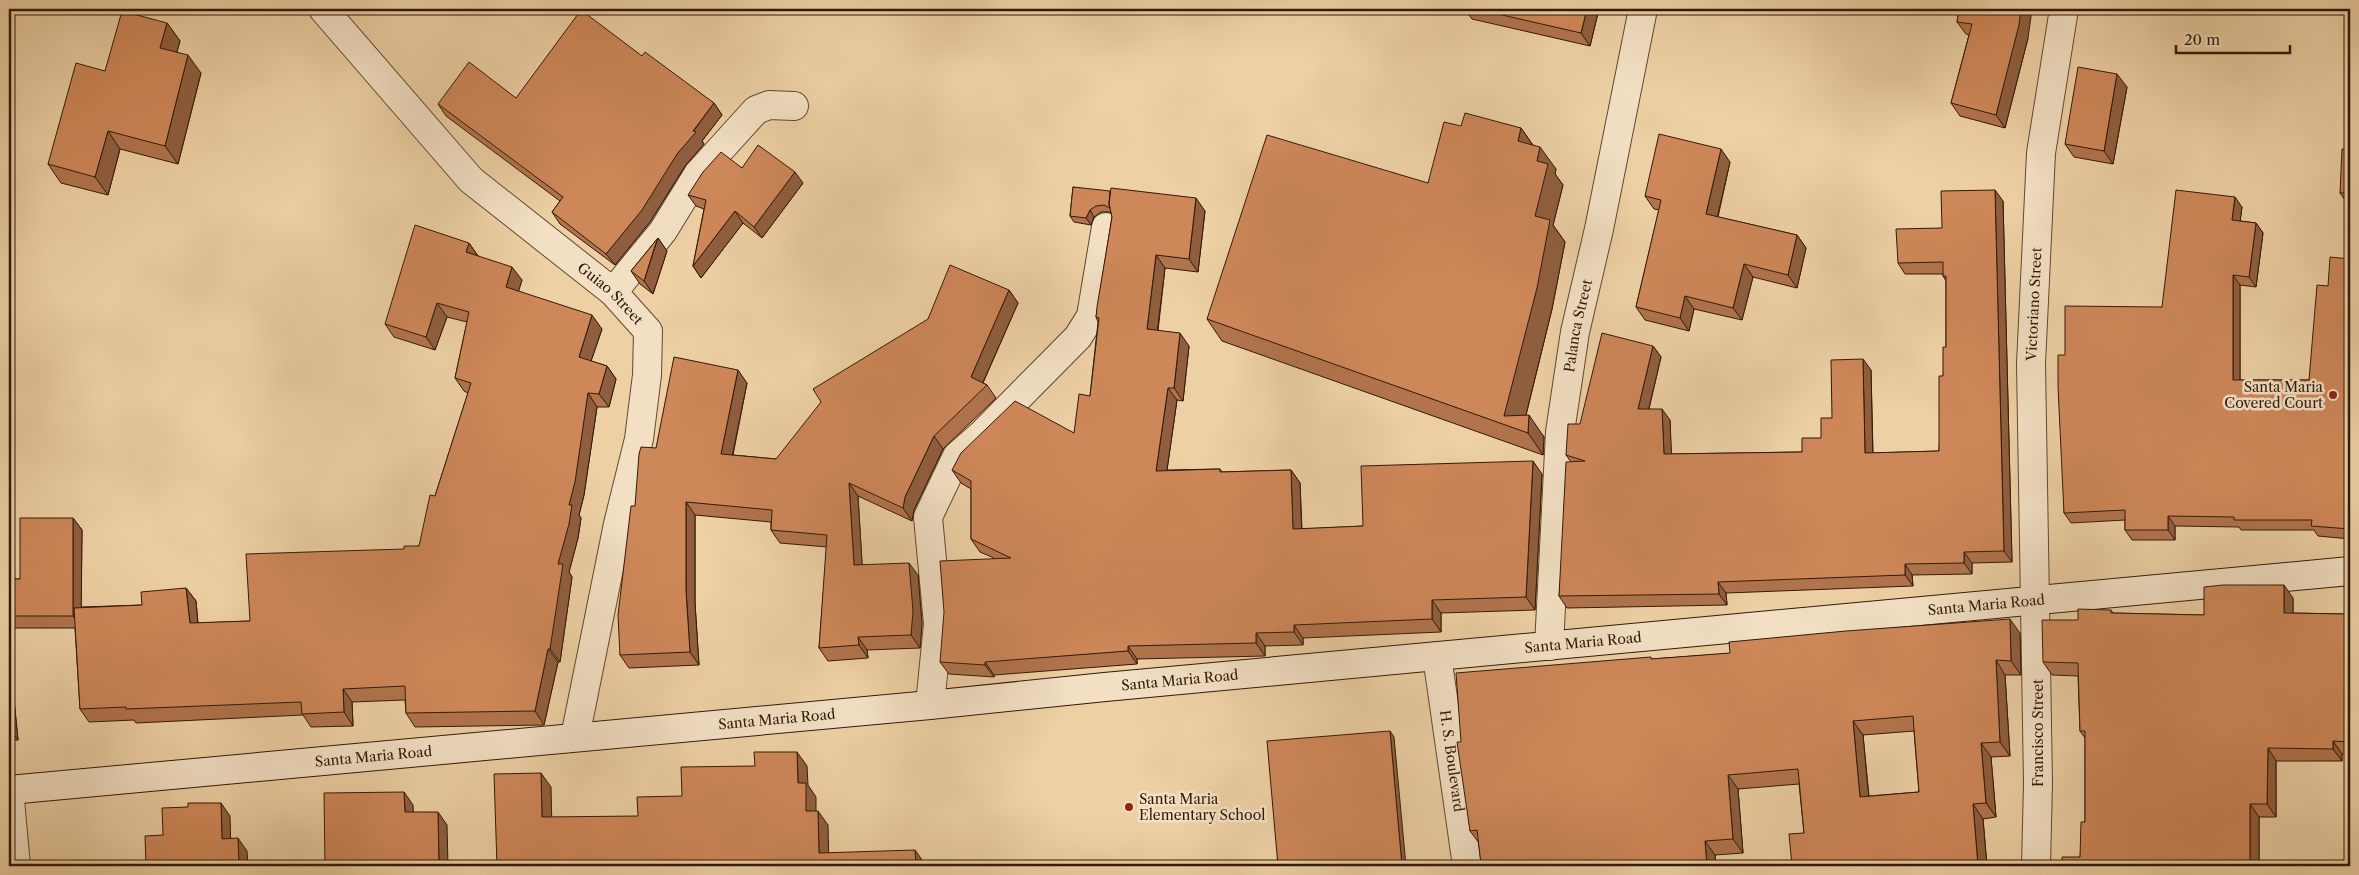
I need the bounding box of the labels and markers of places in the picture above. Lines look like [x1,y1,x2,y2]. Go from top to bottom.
place label: Santa Maria Covered Court [2224,378,2324,412]
marker: Santa Maria Covered Court [2327,389,2339,401]
place label: Santa Maria Elementary School [1139,790,1265,824]
marker: Santa Maria Elementary School [1123,801,1135,813]

